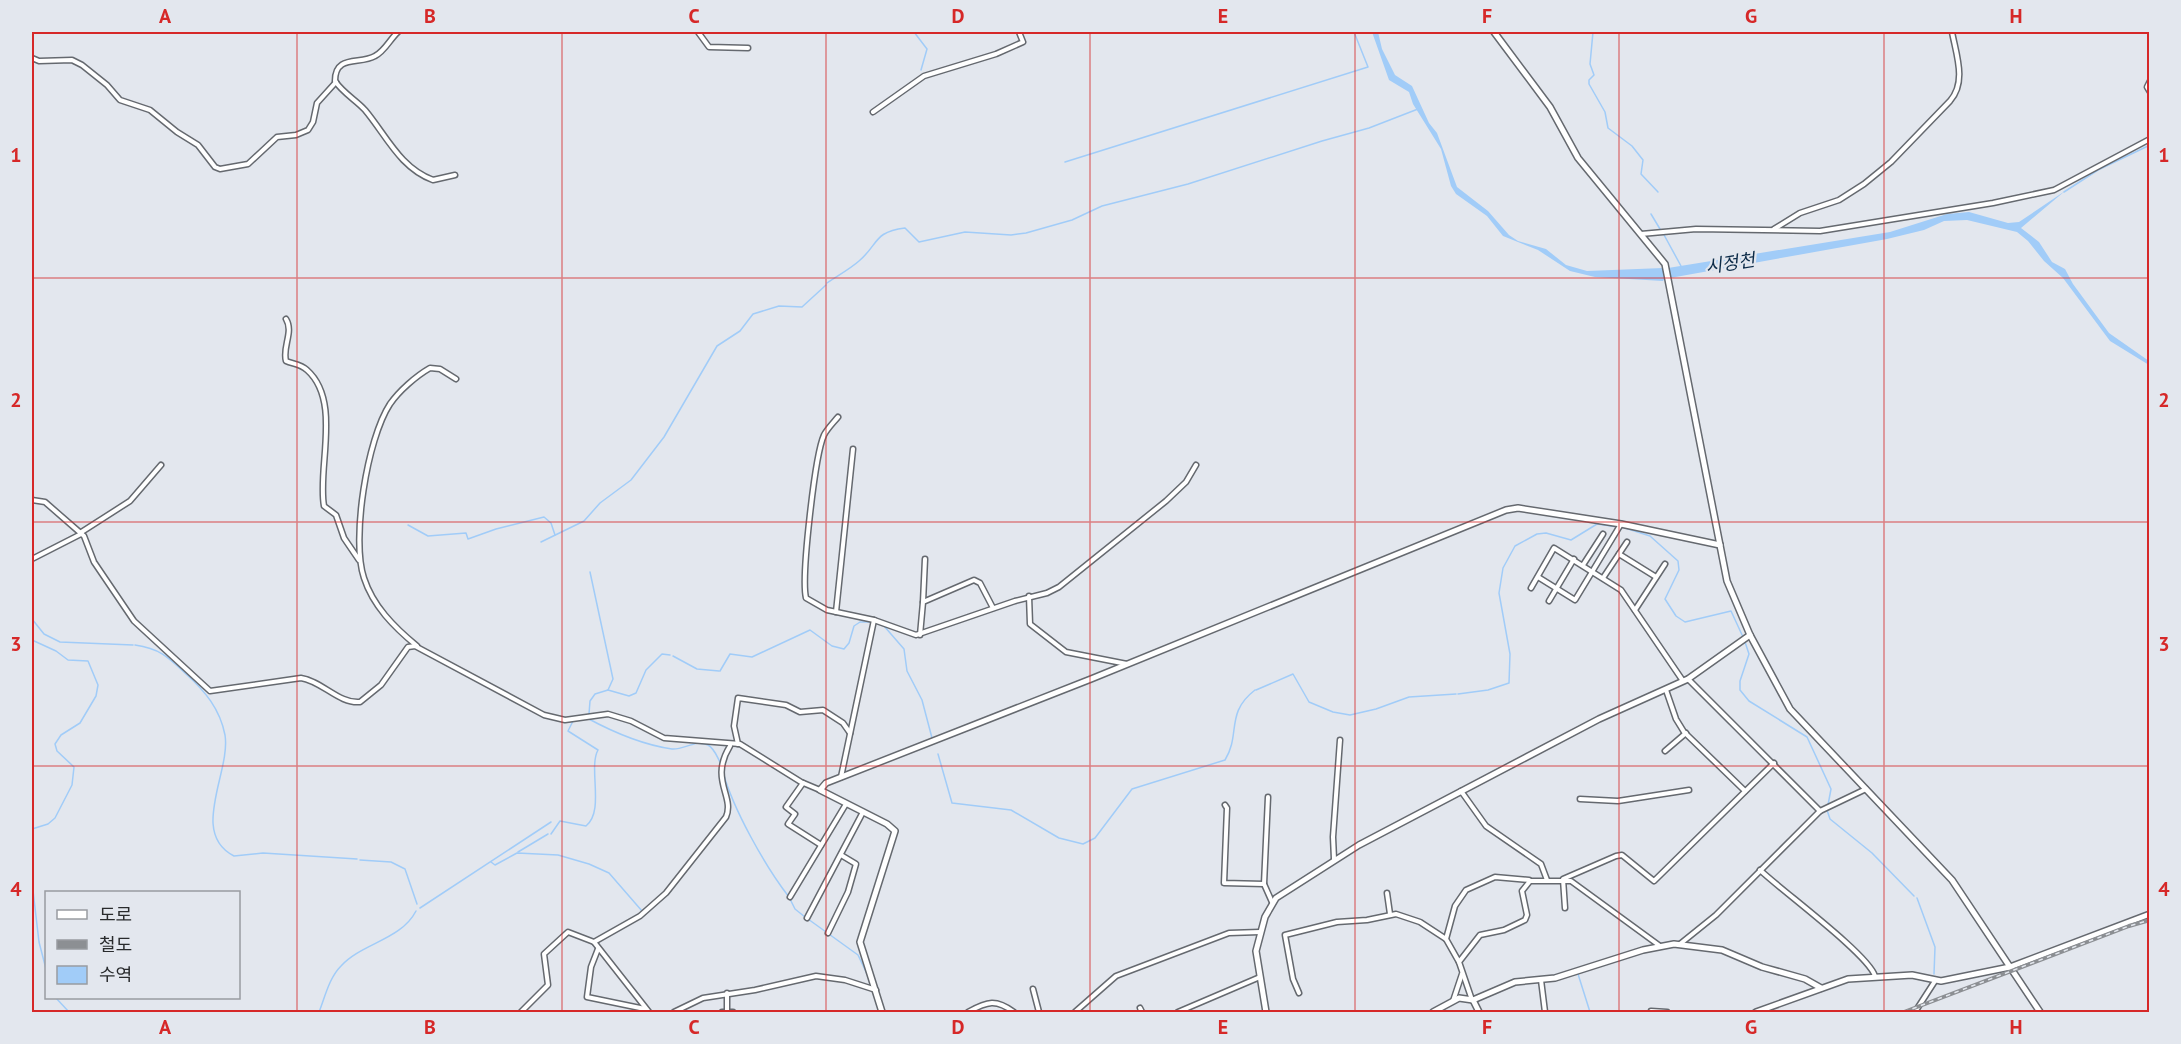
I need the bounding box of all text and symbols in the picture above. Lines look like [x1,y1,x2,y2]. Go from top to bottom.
text: A [159,3,172,29]
text: B [424,3,436,29]
text: C [688,3,700,29]
text: D [952,3,965,29]
text: E [1218,3,1228,29]
text: F [1482,3,1492,29]
text: G [1745,3,1757,29]
text: H [2009,3,2023,29]
text: 1 [10,142,22,168]
text: 1 [2158,142,2170,168]
water label: 시정천 [1704,247,1759,278]
text: 2 [10,387,22,413]
text: 2 [2158,387,2170,413]
text: 3 [10,631,22,657]
text: 3 [2158,631,2170,657]
text: 4 [10,876,22,902]
text: 4 [2158,876,2170,902]
legend [45,891,240,999]
text: 도로 [99,903,132,926]
text: 철도 [99,933,132,956]
text: 수역 [99,963,132,986]
text: A [159,1014,172,1040]
text: B [424,1014,436,1040]
text: C [688,1014,700,1040]
text: D [952,1014,965,1040]
text: E [1218,1014,1228,1040]
text: F [1482,1014,1492,1040]
text: G [1745,1014,1757,1040]
text: H [2009,1014,2023,1040]

